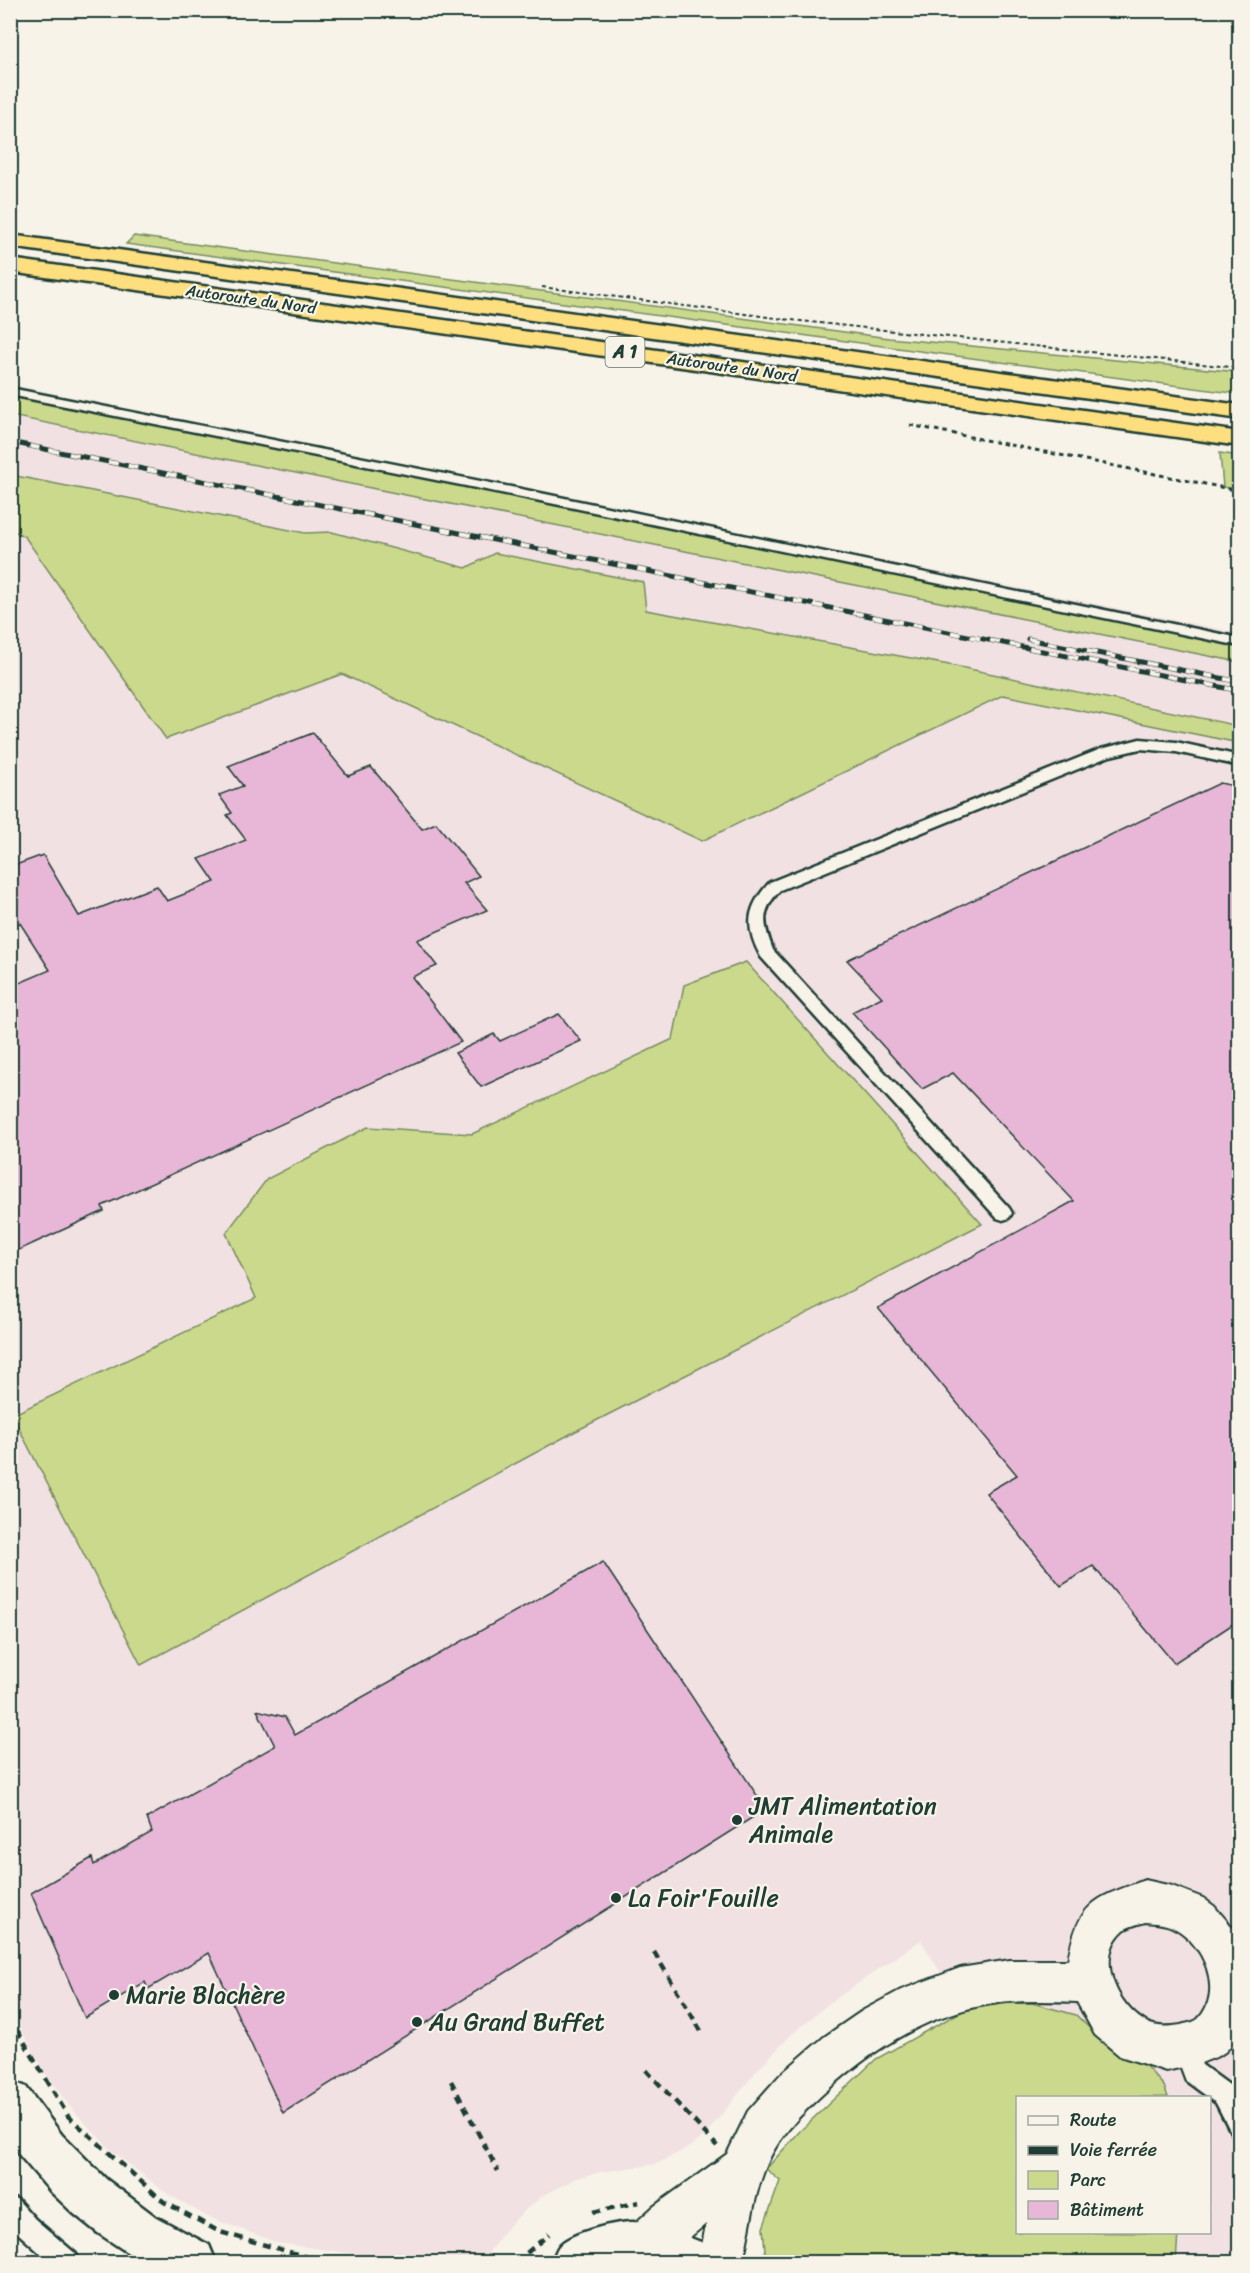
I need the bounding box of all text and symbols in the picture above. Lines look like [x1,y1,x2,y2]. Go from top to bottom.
street label: Autoroute du Nord [183,275,320,323]
road number: A 1 [606,337,644,367]
street label: Autoroute du Nord [664,343,801,391]
place label: JMT Alimentation Animale [748,1785,937,1855]
marker: JMT Alimentation Animale [730,1813,744,1827]
place label: La Foir'Fouille [628,1877,779,1919]
marker: La Foir'Fouille [609,1891,623,1905]
place label: Marie Blachère [126,1974,285,2016]
marker: Marie Blachère [107,1988,121,2002]
place label: Au Grand Buffet [428,2001,605,2043]
marker: Au Grand Buffet [410,2015,424,2029]
legend [1016,2096,1211,2234]
text: Route [1070,2104,1117,2136]
text: Voie ferrée [1070,2134,1157,2166]
text: Parc [1070,2164,1106,2196]
text: Bâtiment [1070,2194,1144,2226]

